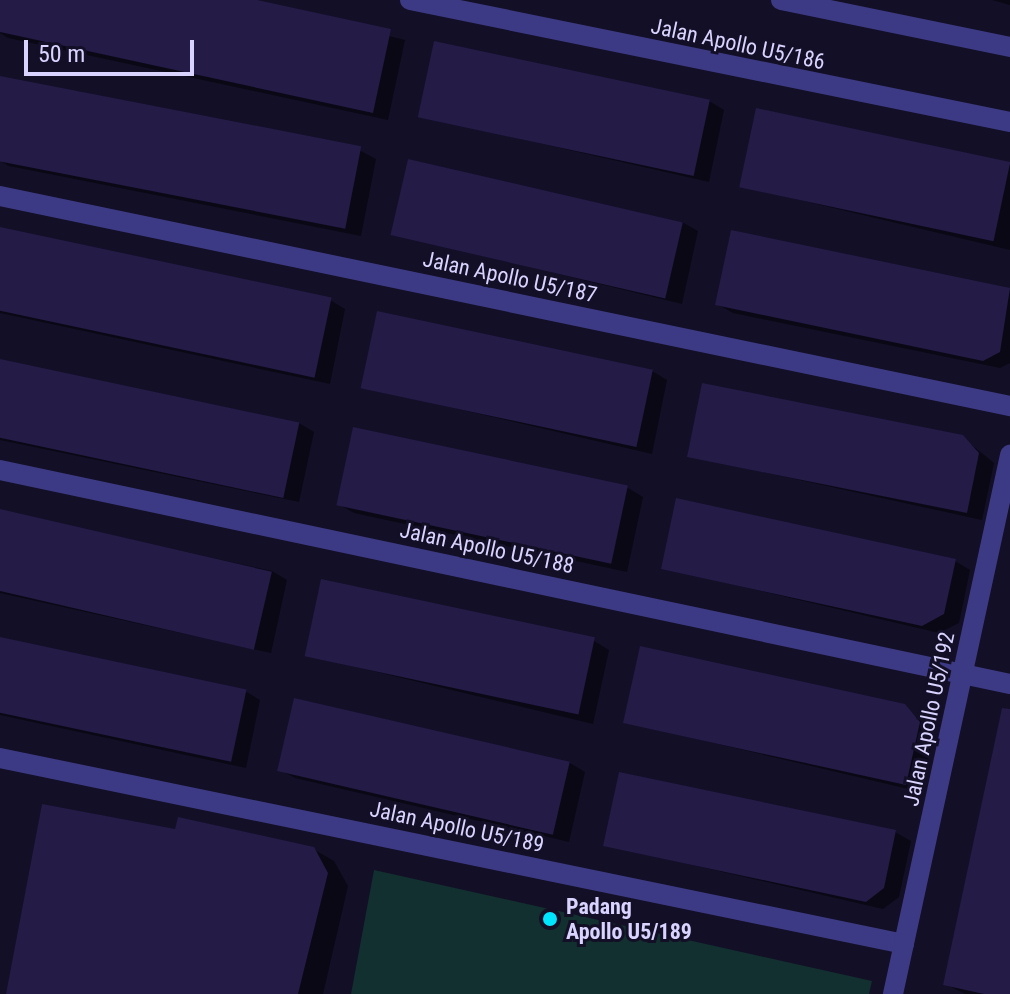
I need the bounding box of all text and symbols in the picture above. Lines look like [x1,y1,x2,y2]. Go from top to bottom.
street label: Jalan Apollo U5/186 [649,13,827,75]
scale bar [28,24,198,74]
text: 50 m [38,40,85,68]
street label: Jalan Apollo U5/187 [421,246,599,308]
street label: Jalan Apollo U5/188 [398,517,576,579]
street label: Jalan Apollo U5/192 [898,630,960,808]
street label: Jalan Apollo U5/189 [368,796,546,858]
place label: Padang Apollo U5/189 [566,893,692,944]
marker: Padang Apollo U5/189 [541,910,559,928]

